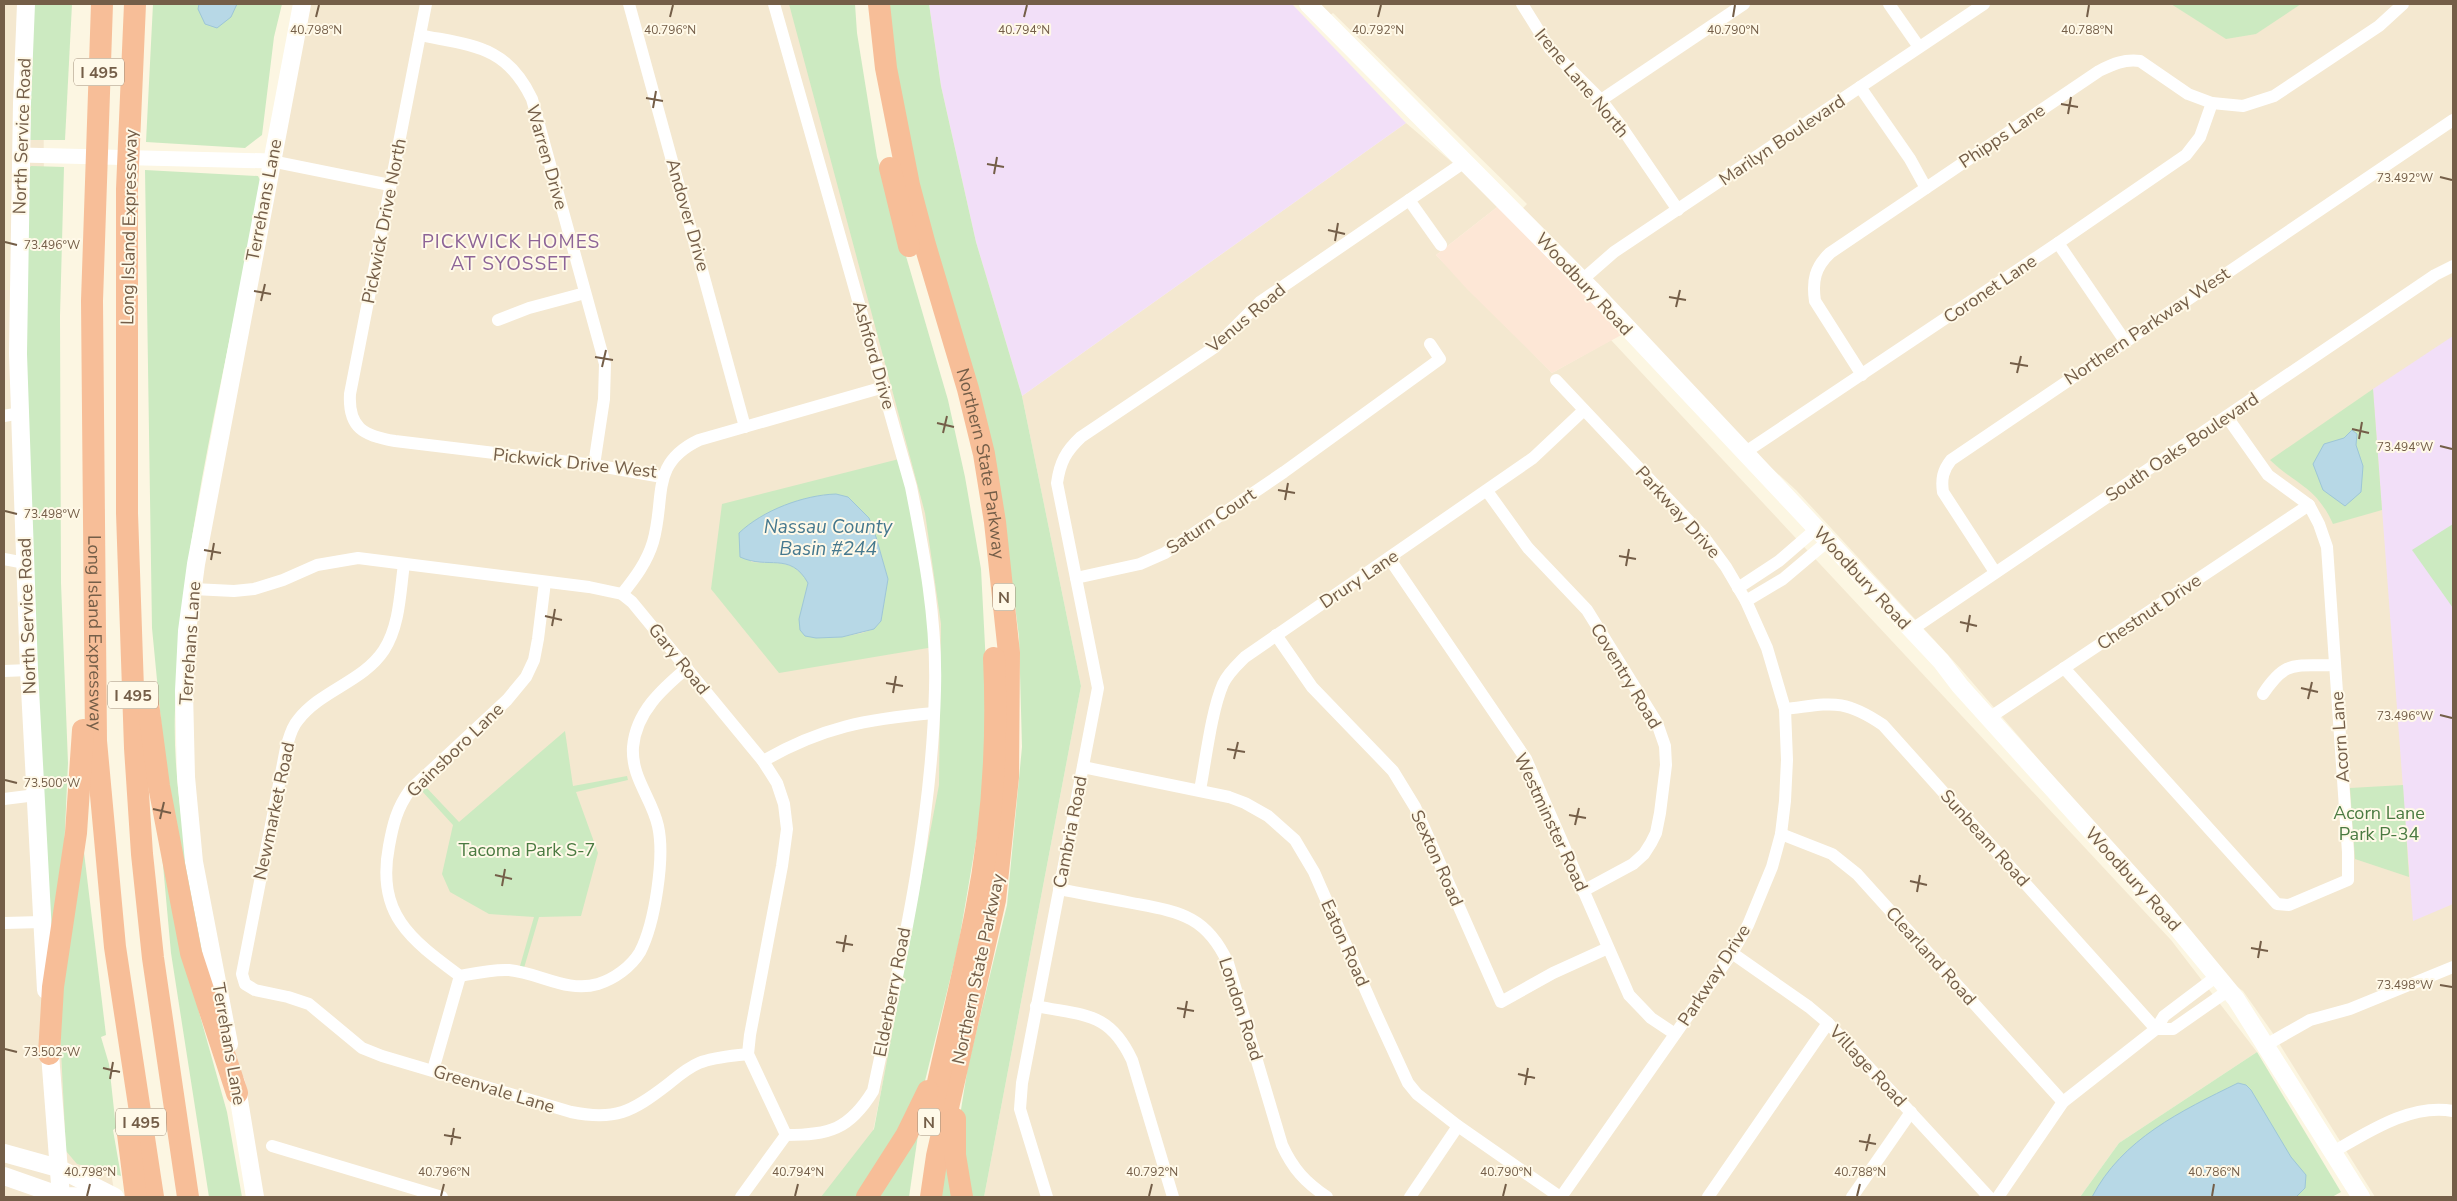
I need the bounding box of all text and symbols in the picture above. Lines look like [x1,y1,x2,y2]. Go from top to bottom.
text: 40.798°N [290,22,342,38]
text: 40.796°N [644,22,696,38]
text: 40.794°N [998,22,1050,38]
text: 40.792°N [1352,22,1404,38]
text: 40.790°N [1707,22,1759,38]
text: 40.788°N [2061,22,2113,38]
street label: Irene Lane North [1529,23,1635,143]
street label: North Service Road [7,57,37,215]
road number: I 495 [74,58,124,86]
street label: Marilyn Boulevard [1714,89,1850,191]
street label: Phipps Lane [1954,98,2050,174]
street label: Warren Drive [521,102,573,212]
street label: Long Island Expressway [115,128,143,325]
street label: Pickwick Drive North [356,136,412,306]
street label: Terrehans Lane [240,137,288,263]
street label: Andover Drive [660,156,716,274]
text: 73.492°W [2377,170,2433,186]
street label: Woodbury Road [1530,227,1638,341]
district label: PICKWICK HOMES AT SYOSSET [422,229,600,277]
text: 73.496°W [24,237,80,253]
street label: Coronet Lane [1939,249,2041,329]
street label: Northern Parkway West [2060,261,2235,390]
street label: Venus Road [1201,278,1291,359]
street label: Ashford Drive [847,298,901,412]
street label: Northern State Parkway [950,365,1011,561]
street label: South Oaks Boulevard [2101,387,2263,507]
text: 73.494°W [2377,439,2433,455]
street label: Pickwick Drive West [492,442,659,484]
street label: Parkway Drive [1630,461,1726,563]
street label: Saturn Court [1162,482,1261,560]
text: 73.498°W [24,506,80,522]
water label: Nassau County Basin #244 [764,514,894,562]
street label: Woodbury Road [1808,521,1916,635]
street label: Long Island Expressway [82,535,108,732]
street label: North Service Road [12,537,42,695]
street label: Drury Lane [1315,544,1403,614]
street label: Chestnut Drive [2092,568,2206,656]
street label: Terrehans Lane [174,580,206,706]
road number: N [993,584,1015,610]
street label: Gary Road [643,618,715,700]
street label: Coventry Road [1585,619,1667,733]
road number: I 495 [108,682,158,708]
street label: Acorn Lane [2325,690,2355,784]
street label: Gainsboro Lane [401,698,509,802]
text: 73.496°W [2377,708,2433,724]
street label: Newmarket Road [248,740,300,882]
street label: Westminster Road [1508,749,1594,895]
street label: Cambria Road [1047,774,1093,890]
text: 73.500°W [24,775,80,791]
street label: Sunbeam Road [1935,784,2035,892]
park label: Acorn Lane Park P-34 [2333,801,2425,846]
street label: Sexton Road [1405,806,1469,910]
street label: Woodbury Road [2080,822,2186,936]
park label: Tacoma Park S-7 [459,838,595,862]
street label: Northern State Parkway [946,871,1010,1066]
street label: Eaton Road [1315,896,1375,990]
street label: Clearland Road [1880,902,1982,1010]
street label: Parkway Drive [1672,920,1756,1030]
street label: Elderberry Road [868,925,916,1059]
street label: London Road [1213,954,1269,1064]
text: 73.498°W [2377,977,2433,993]
street label: Terrehans Lane [206,981,252,1107]
street label: Village Road [1823,1019,1912,1112]
text: 73.502°W [24,1044,80,1060]
street label: Greenvale Lane [430,1059,558,1119]
road number: I 495 [116,1108,166,1136]
road number: N [918,1108,940,1136]
text: 40.798°N [64,1164,116,1180]
text: 40.796°N [418,1164,470,1180]
text: 40.794°N [772,1164,824,1180]
text: 40.792°N [1126,1164,1178,1180]
text: 40.790°N [1480,1164,1532,1180]
text: 40.788°N [1834,1164,1886,1180]
text: 40.786°N [2188,1164,2240,1180]

